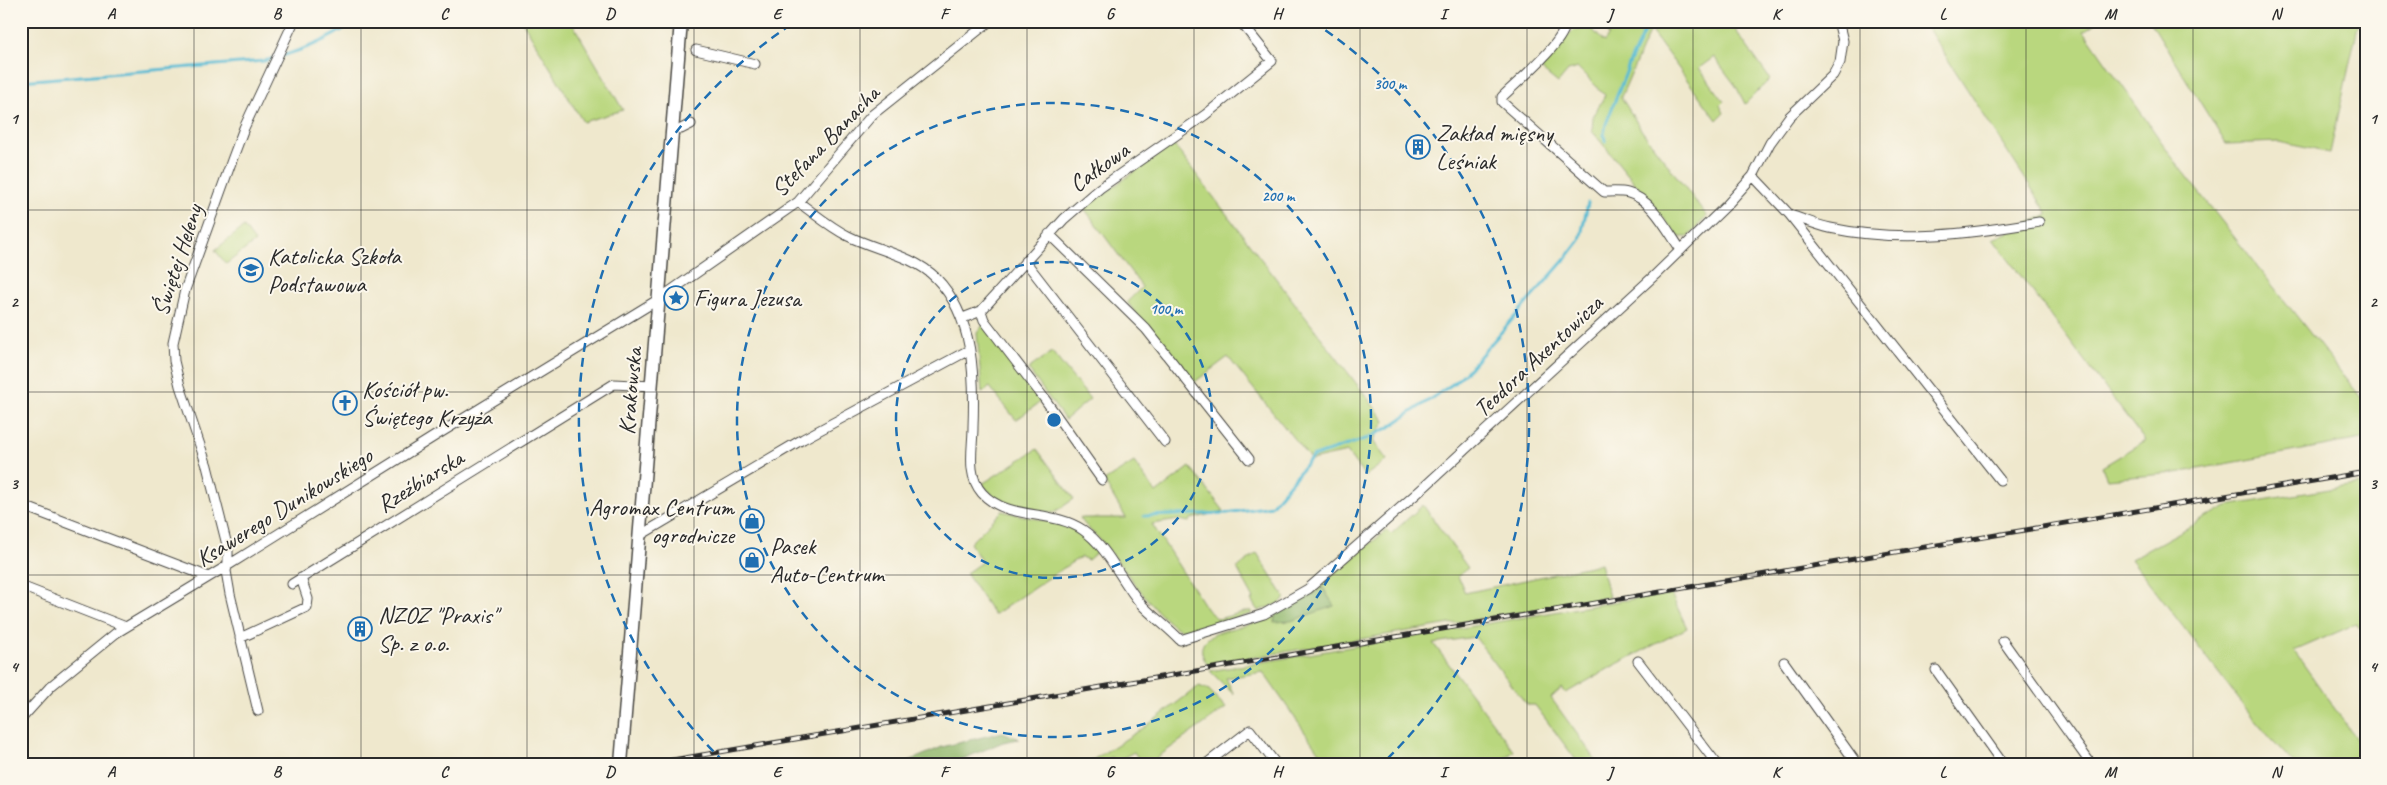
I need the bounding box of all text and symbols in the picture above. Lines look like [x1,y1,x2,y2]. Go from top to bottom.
text: A [107,4,117,24]
text: B [273,4,283,24]
text: C [440,4,450,24]
text: D [605,4,616,24]
text: E [773,4,784,24]
text: F [940,4,951,24]
text: G [1106,4,1116,24]
text: H [1272,4,1284,24]
text: I [1440,4,1450,24]
text: J [1606,4,1615,24]
text: K [1772,4,1784,24]
text: L [1940,4,1948,24]
text: M [2104,4,2118,24]
text: N [2271,4,2284,24]
text: 300 m [1374,75,1408,94]
street label: Stefana Banacha [764,77,887,203]
text: 1 [10,109,19,129]
text: 1 [2369,109,2378,129]
place label: Zakład mięsny Leśniak [1436,118,1554,176]
street label: Całkowa [1063,134,1136,199]
building icon: Zakład mięsny Leśniak [1405,134,1431,160]
text: 200 m [1262,187,1296,206]
street label: Świętej Heleny [145,199,210,319]
place label: Katolicka Szkoła Podstawowa [268,241,402,299]
school or university icon: Katolicka Szkoła Podstawowa [238,257,264,283]
place label: Figura Jezusa [694,283,803,313]
place icon: Figura Jezusa [663,285,689,311]
street label: Teodora Axentowicza [1467,288,1610,424]
text: 2 [10,292,19,312]
text: 2 [2369,292,2378,312]
text: 100 m [1150,300,1184,319]
street label: Krakowska [611,344,649,436]
place label: Kościół pw. Świętego Krzyża [362,374,493,432]
church icon: Kościół pw. Świętego Krzyża [332,390,358,416]
centre of rings [1045,411,1063,429]
street label: Ksawerego Dunikowskiego [190,440,379,573]
street label: Rzeźbiarska [371,442,471,519]
text: 3 [10,474,19,494]
text: 3 [2369,474,2378,494]
place label: Agromax Centrum ogrodnicze [589,492,736,550]
shop icon: Agromax Centrum ogrodnicze [739,508,765,534]
place label: Pasek Auto-Centrum [770,531,886,589]
shop icon: Pasek Auto-Centrum [739,547,765,573]
place label: NZOZ "Praxis" Sp. z o.o. [378,600,503,658]
building icon: NZOZ "Praxis" Sp. z o.o. [347,616,373,642]
text: 4 [10,657,19,677]
text: 4 [2369,657,2378,677]
text: A [107,762,117,782]
text: B [273,762,283,782]
text: C [440,762,450,782]
text: D [605,762,616,782]
text: E [773,762,784,782]
text: F [940,762,951,782]
text: G [1106,762,1116,782]
text: H [1272,762,1284,782]
text: I [1440,762,1450,782]
text: J [1606,762,1615,782]
text: K [1772,762,1784,782]
text: L [1940,762,1948,782]
text: M [2104,762,2118,782]
text: N [2271,762,2284,782]

